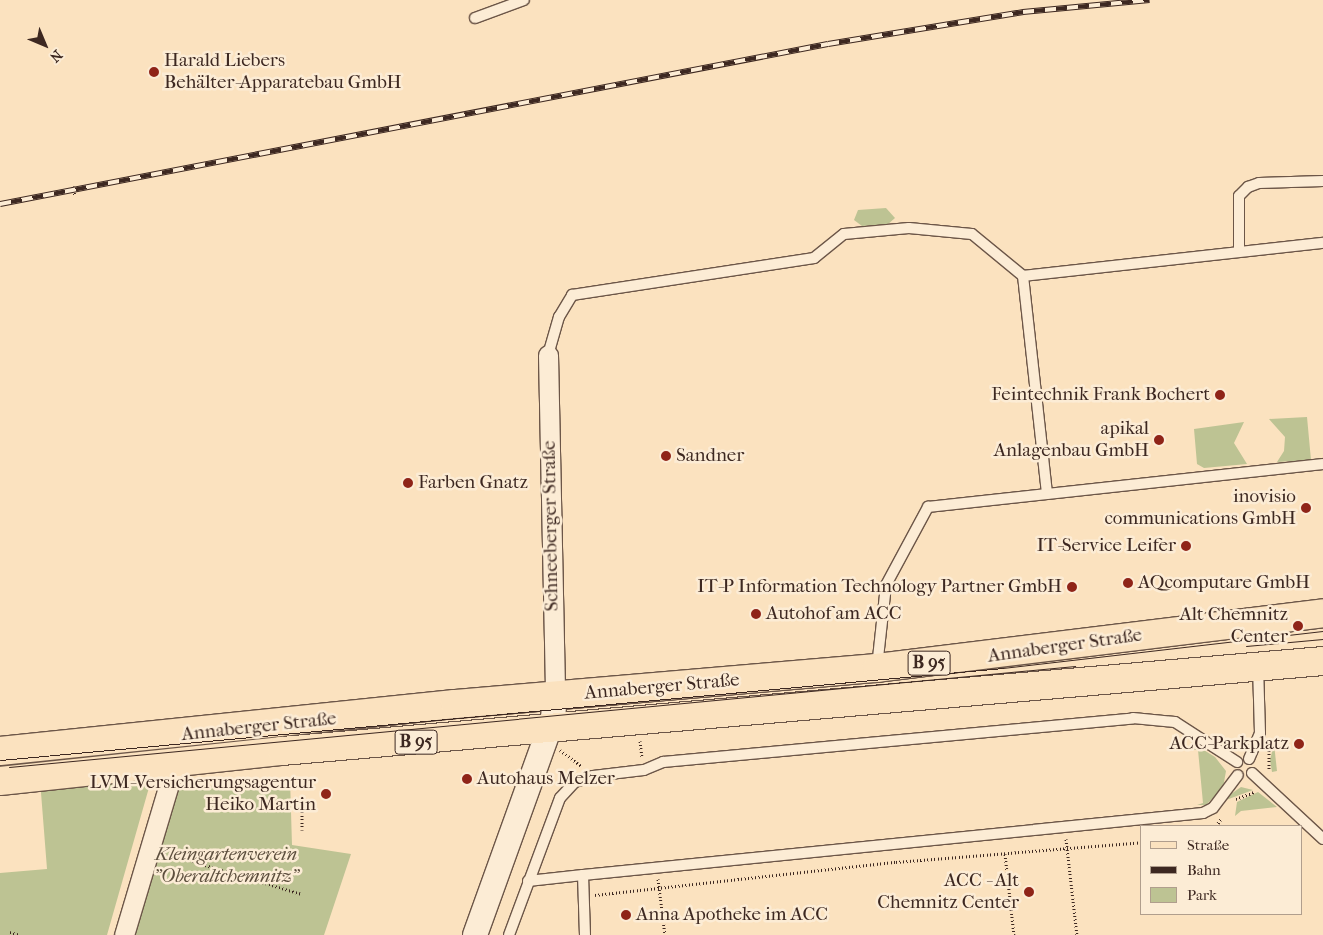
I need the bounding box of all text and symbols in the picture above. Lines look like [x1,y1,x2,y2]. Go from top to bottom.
north arrow [20,20,70,70]
text: N [46,46,66,66]
place label: Harald Liebers Behälter-Apparatebau GmbH [164,50,402,94]
marker: Harald Liebers Behälter-Apparatebau GmbH [148,66,160,78]
place label: Feintechnik Frank Bochert [991,384,1210,406]
marker: Feintechnik Frank Bochert [1214,389,1226,401]
place label: apikal Anlagenbau GmbH [994,418,1149,462]
marker: apikal Anlagenbau GmbH [1153,434,1165,446]
street label: Schneeberger Straße [538,440,564,612]
place label: Sandner [676,445,744,467]
marker: Sandner [660,450,672,462]
place label: Farben Gnatz [418,472,528,494]
marker: Farben Gnatz [402,477,414,489]
place label: inovisio communications GmbH [1104,486,1296,530]
marker: inovisio communications GmbH [1300,502,1312,514]
place label: IT-Service Leifer [1037,535,1176,557]
marker: IT-Service Leifer [1180,540,1192,552]
place label: AQcomputare GmbH [1138,572,1310,594]
place label: IT-P Information Technology Partner GmbH [697,576,1062,598]
marker: AQcomputare GmbH [1122,577,1134,589]
marker: IT-P Information Technology Partner GmbH [1066,581,1078,593]
place label: Autohof am ACC [766,603,902,625]
place label: Alt Chemnitz Center [1179,604,1288,648]
marker: Autohof am ACC [750,608,762,620]
marker: Alt Chemnitz Center [1292,620,1304,632]
street label: Annaberger Straße [986,624,1144,668]
road number: B 95 [906,648,952,678]
street label: Annaberger Straße [584,669,740,705]
street label: Annaberger Straße [180,708,338,746]
road number: B 95 [394,726,438,758]
place label: ACC-Parkplatz [1169,733,1289,755]
marker: ACC-Parkplatz [1293,738,1305,750]
place label: Autohaus Melzer [477,768,615,790]
place label: LVM-Versicherungsagentur Heiko Martin [90,772,316,816]
marker: Autohaus Melzer [461,773,473,785]
marker: LVM-Versicherungsagentur Heiko Martin [320,788,332,800]
legend [1140,825,1303,915]
text: Straße [1187,836,1229,854]
park label: Kleingartenverein "Oberaltchemnitz" [154,844,298,888]
text: Bahn [1187,861,1221,879]
place label: ACC - Alt Chemnitz Center [877,870,1019,914]
marker: ACC - Alt Chemnitz Center [1023,886,1035,898]
text: Park [1187,886,1217,904]
place label: Anna Apotheke im ACC [636,904,828,926]
marker: Anna Apotheke im ACC [620,909,632,921]

